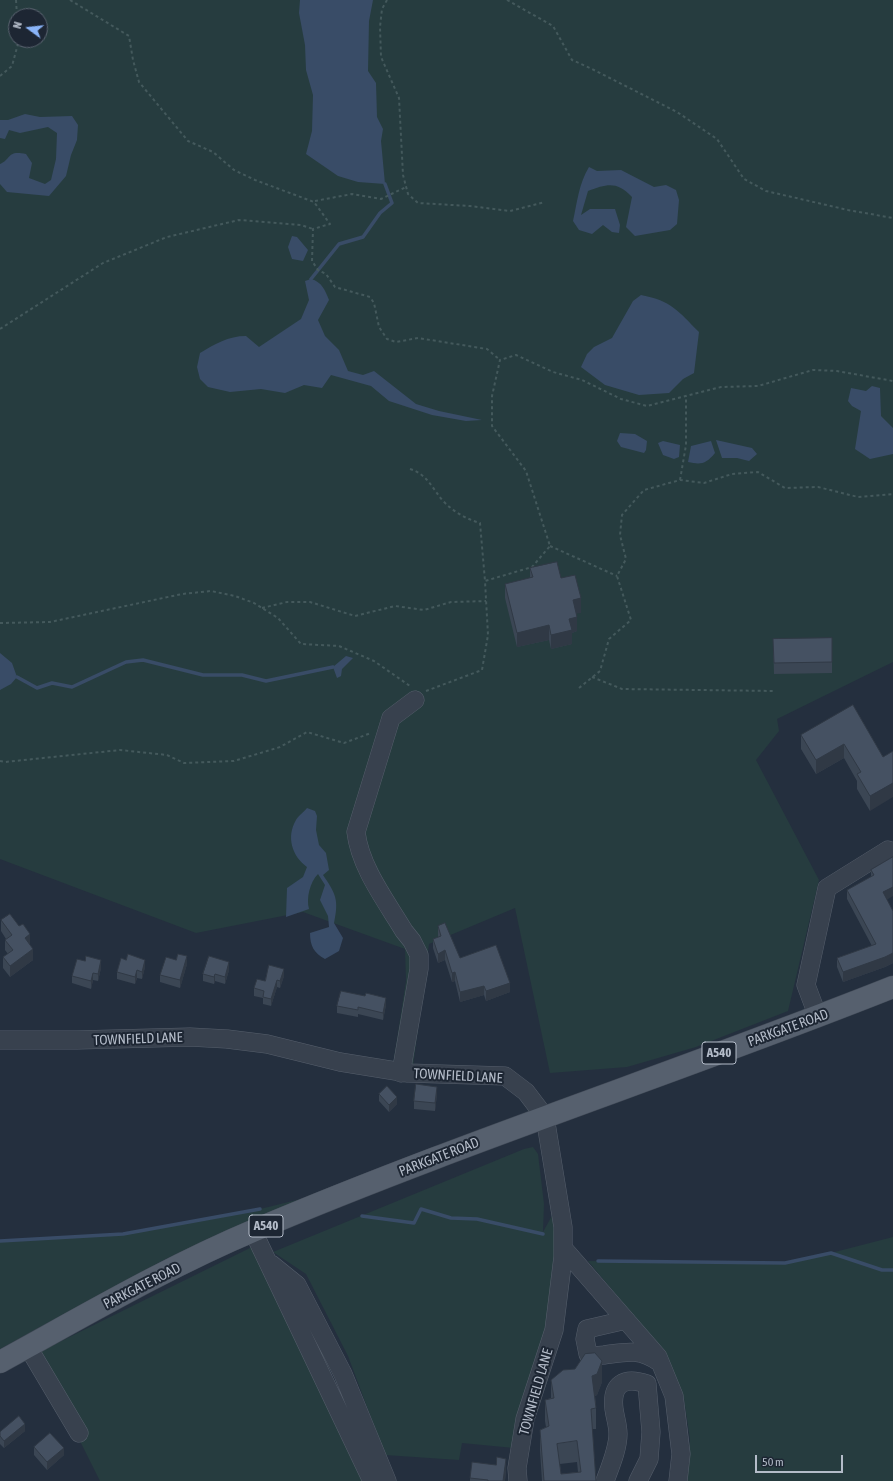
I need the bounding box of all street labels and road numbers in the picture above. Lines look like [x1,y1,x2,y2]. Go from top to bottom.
street label: PARKGATE ROAD [746,1006,830,1050]
street label: TOWNFIELD LANE [93,1029,183,1049]
road number: A540 [702,1042,736,1064]
street label: TOWNFIELD LANE [413,1065,503,1087]
street label: PARKGATE ROAD [397,1134,481,1180]
road number: A540 [249,1215,283,1237]
street label: PARKGATE ROAD [101,1259,183,1313]
street label: TOWNFIELD LANE [516,1347,556,1437]

